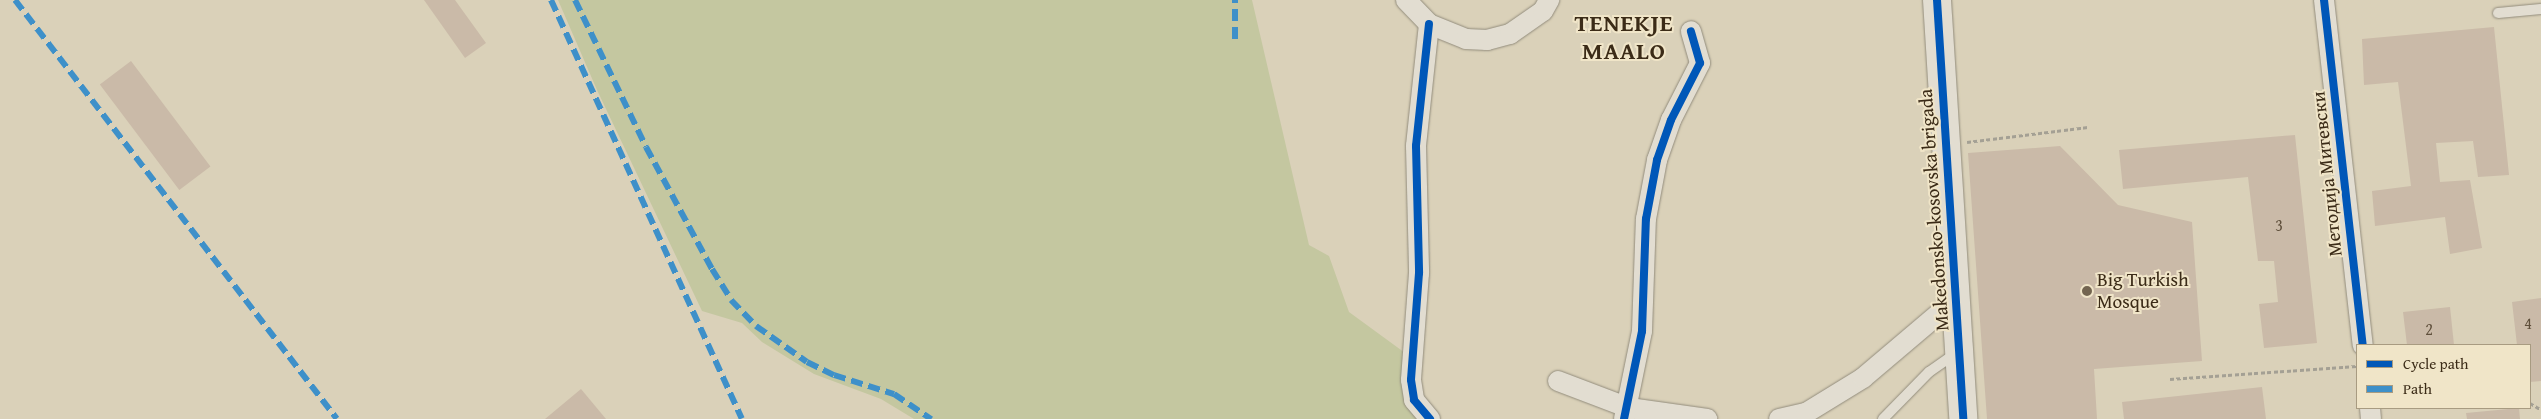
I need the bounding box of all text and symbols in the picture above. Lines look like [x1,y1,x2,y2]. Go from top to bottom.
district label: TENEKJE MAALO [1574,9,1674,65]
street label: Makedonsko-kosovska brigada [1914,88,1954,332]
street label: Методија Митевски [2307,90,2347,258]
house number: 3 [2275,215,2283,235]
place label: Big Turkish Mosque [2097,269,2189,313]
marker: Big Turkish Mosque [2081,285,2093,297]
house number: 4 [2524,313,2532,333]
house number: 2 [2425,319,2433,339]
legend [2356,344,2531,409]
text: Cycle path [2403,353,2469,374]
text: Path [2403,378,2432,399]

